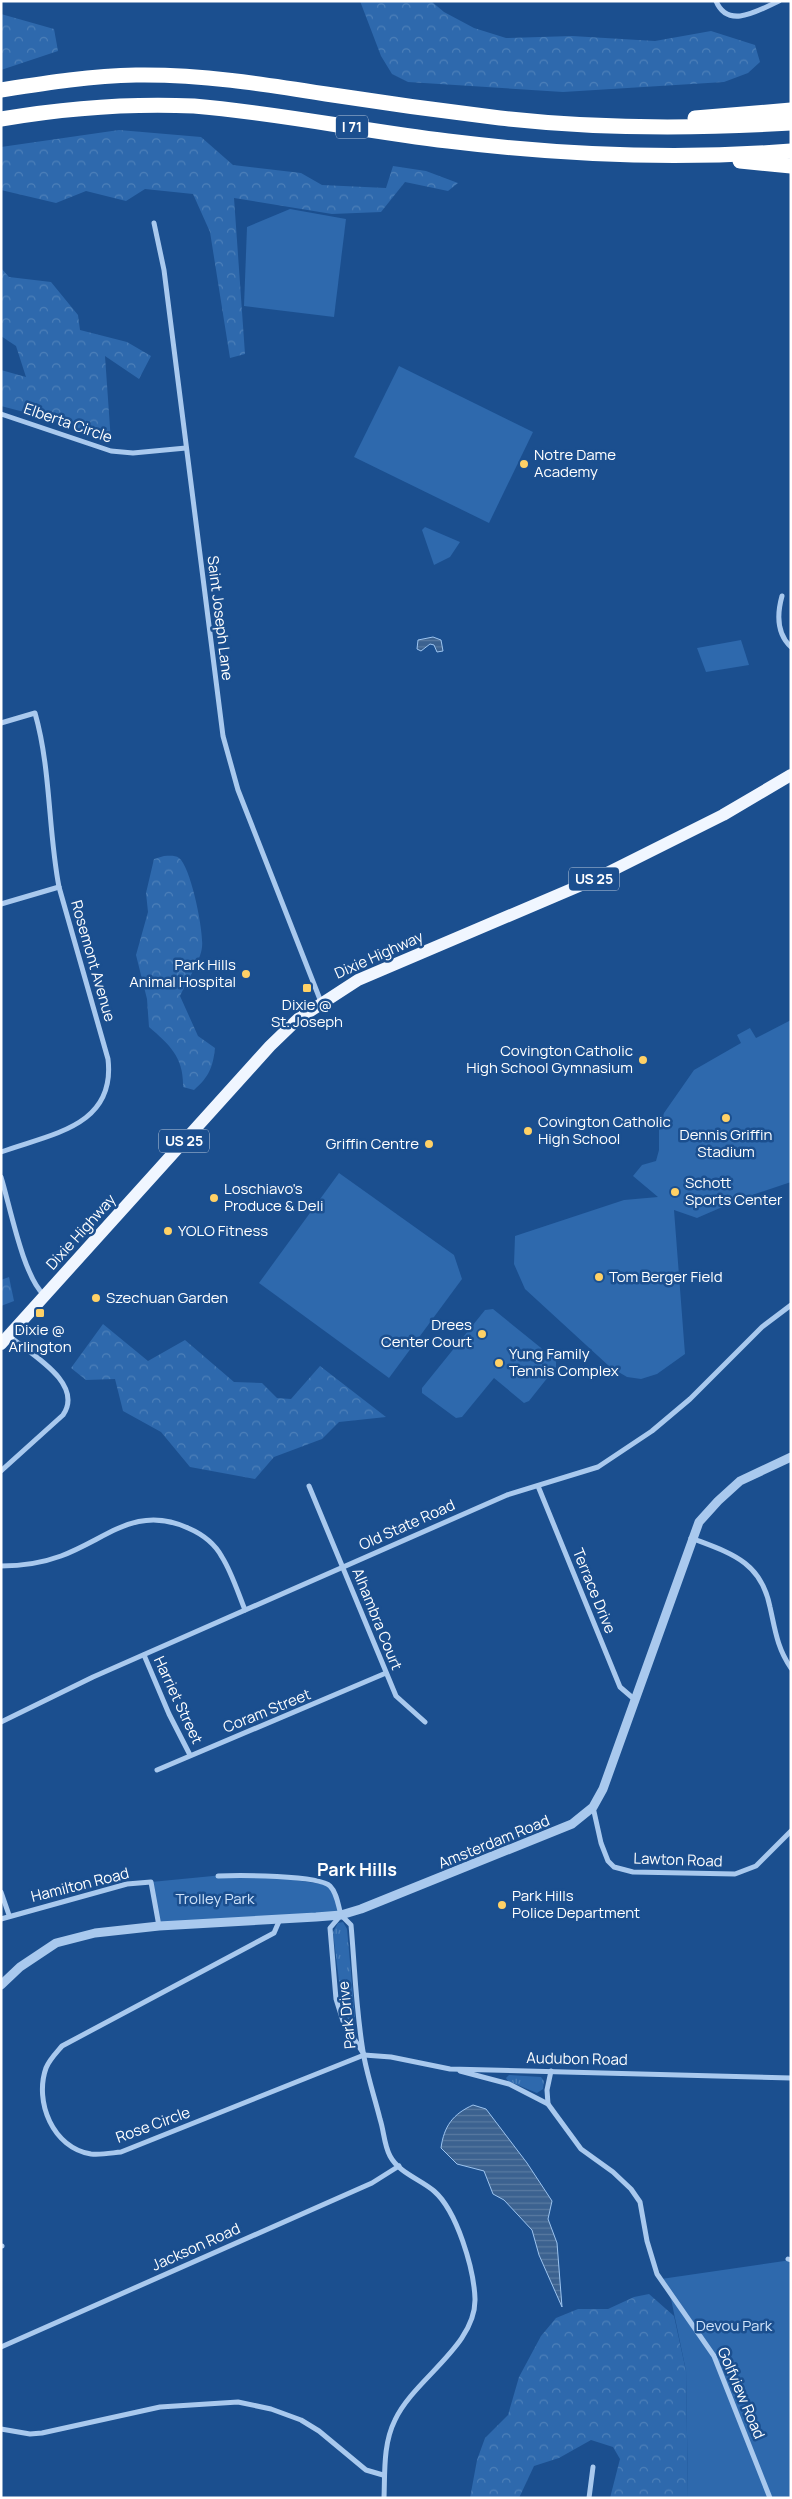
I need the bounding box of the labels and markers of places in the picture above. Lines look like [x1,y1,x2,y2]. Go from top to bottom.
place label: Notre Dame Academy [534,444,616,482]
marker: Notre Dame Academy [518,458,530,470]
place label: Park Hills Animal Hospital [129,954,236,992]
marker: Park Hills Animal Hospital [240,968,252,980]
marker: Dixie @ St. Joseph [301,982,313,994]
place label: Dixie @ St. Joseph [271,994,343,1032]
place label: Covington Catholic High School Gymnasium [466,1040,633,1078]
marker: Covington Catholic High School Gymnasium [637,1054,649,1066]
place label: Covington Catholic High School [538,1111,671,1149]
marker: Dennis Griffin Stadium [720,1112,732,1124]
place label: Dennis Griffin Stadium [680,1124,773,1162]
marker: Covington Catholic High School [522,1125,534,1137]
place label: Griffin Centre [326,1133,419,1154]
marker: Griffin Centre [423,1138,435,1150]
place label: Schott Sports Center [685,1172,783,1210]
place label: Loschiavo's Produce & Deli [224,1178,323,1216]
marker: Schott Sports Center [669,1186,681,1198]
marker: Loschiavo's Produce & Deli [208,1192,220,1204]
place label: YOLO Fitness [178,1220,268,1241]
marker: YOLO Fitness [162,1225,174,1237]
place label: Tom Berger Field [609,1266,723,1287]
marker: Tom Berger Field [593,1271,605,1283]
place label: Szechuan Garden [106,1287,228,1308]
marker: Szechuan Garden [90,1292,102,1304]
marker: Dixie @ Arlington [34,1307,46,1319]
place label: Drees Center Court [381,1314,472,1352]
place label: Dixie @ Arlington [8,1319,72,1357]
marker: Drees Center Court [476,1328,488,1340]
place label: Yung Family Tennis Complex [509,1343,619,1381]
marker: Yung Family Tennis Complex [493,1357,505,1369]
place label: Park Hills Police Department [512,1885,640,1923]
marker: Park Hills Police Department [496,1899,508,1911]

